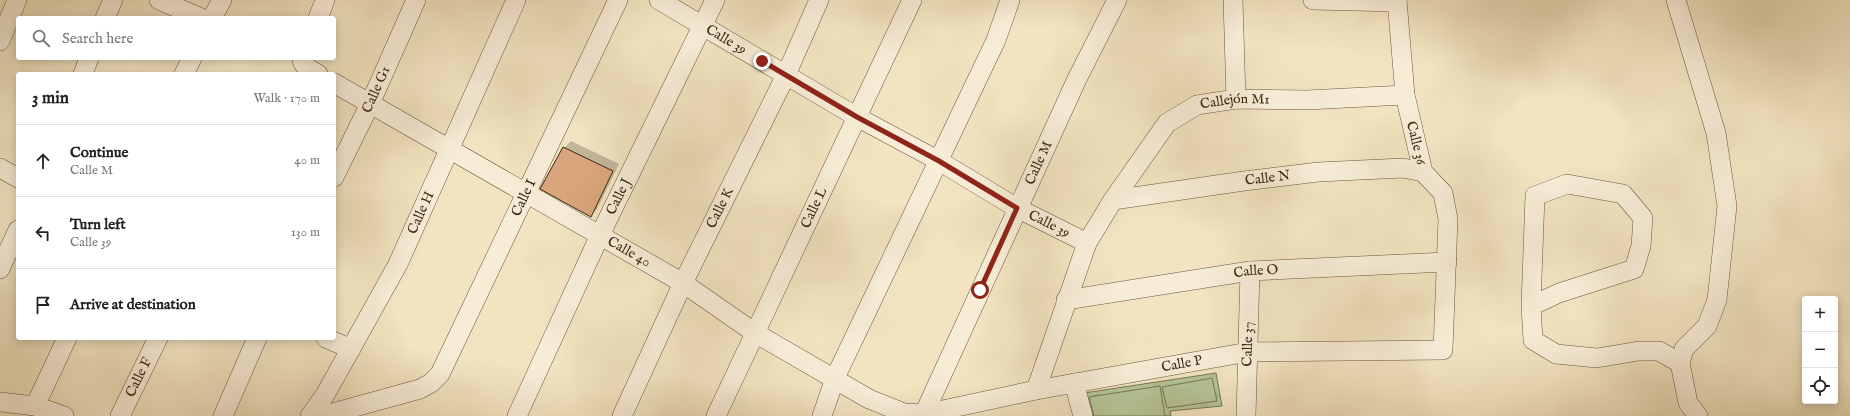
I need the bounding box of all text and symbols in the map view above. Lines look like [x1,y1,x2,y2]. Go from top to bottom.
search box [16,16,336,60]
street label: Calle 39 [702,21,750,59]
icon: search [30,27,52,49]
text: Search here [62,29,133,48]
route end [753,52,771,70]
street label: Calle G1 [358,63,395,116]
text: 3 min [32,88,69,109]
text: Walk · 170 m [254,90,320,107]
street label: Callejón M1 [1199,90,1270,113]
street label: Calle 36 [1402,119,1430,168]
street label: Calle M [1021,138,1056,188]
text: Continue [70,143,128,162]
icon: ahead [32,150,54,172]
text: 40 m [294,152,320,169]
text: Calle M [70,162,113,179]
street label: Calle N [1244,166,1291,190]
street label: Calle J [602,175,636,218]
street label: Calle I [507,176,540,219]
street label: Calle K [702,184,738,231]
street label: Calle L [797,185,831,231]
street label: Calle H [403,188,438,237]
street label: Calle 39 [1025,206,1073,242]
text: Turn left [70,215,126,234]
icon: left [32,222,54,244]
text: 130 m [291,224,320,241]
street label: Calle 40 [604,233,654,272]
text: Calle 39 [70,234,111,251]
street label: Calle O [1232,261,1279,282]
route start [971,281,989,299]
icon: arrive [32,294,54,316]
text: Arrive at destination [70,295,196,314]
map controls [1802,296,1838,404]
button: + [1802,296,1838,332]
street label: Calle 37 [1238,321,1258,367]
button: − [1802,332,1838,368]
street label: Calle P [1160,351,1204,376]
street label: Calle F [122,354,156,400]
button: locate [1802,368,1838,404]

